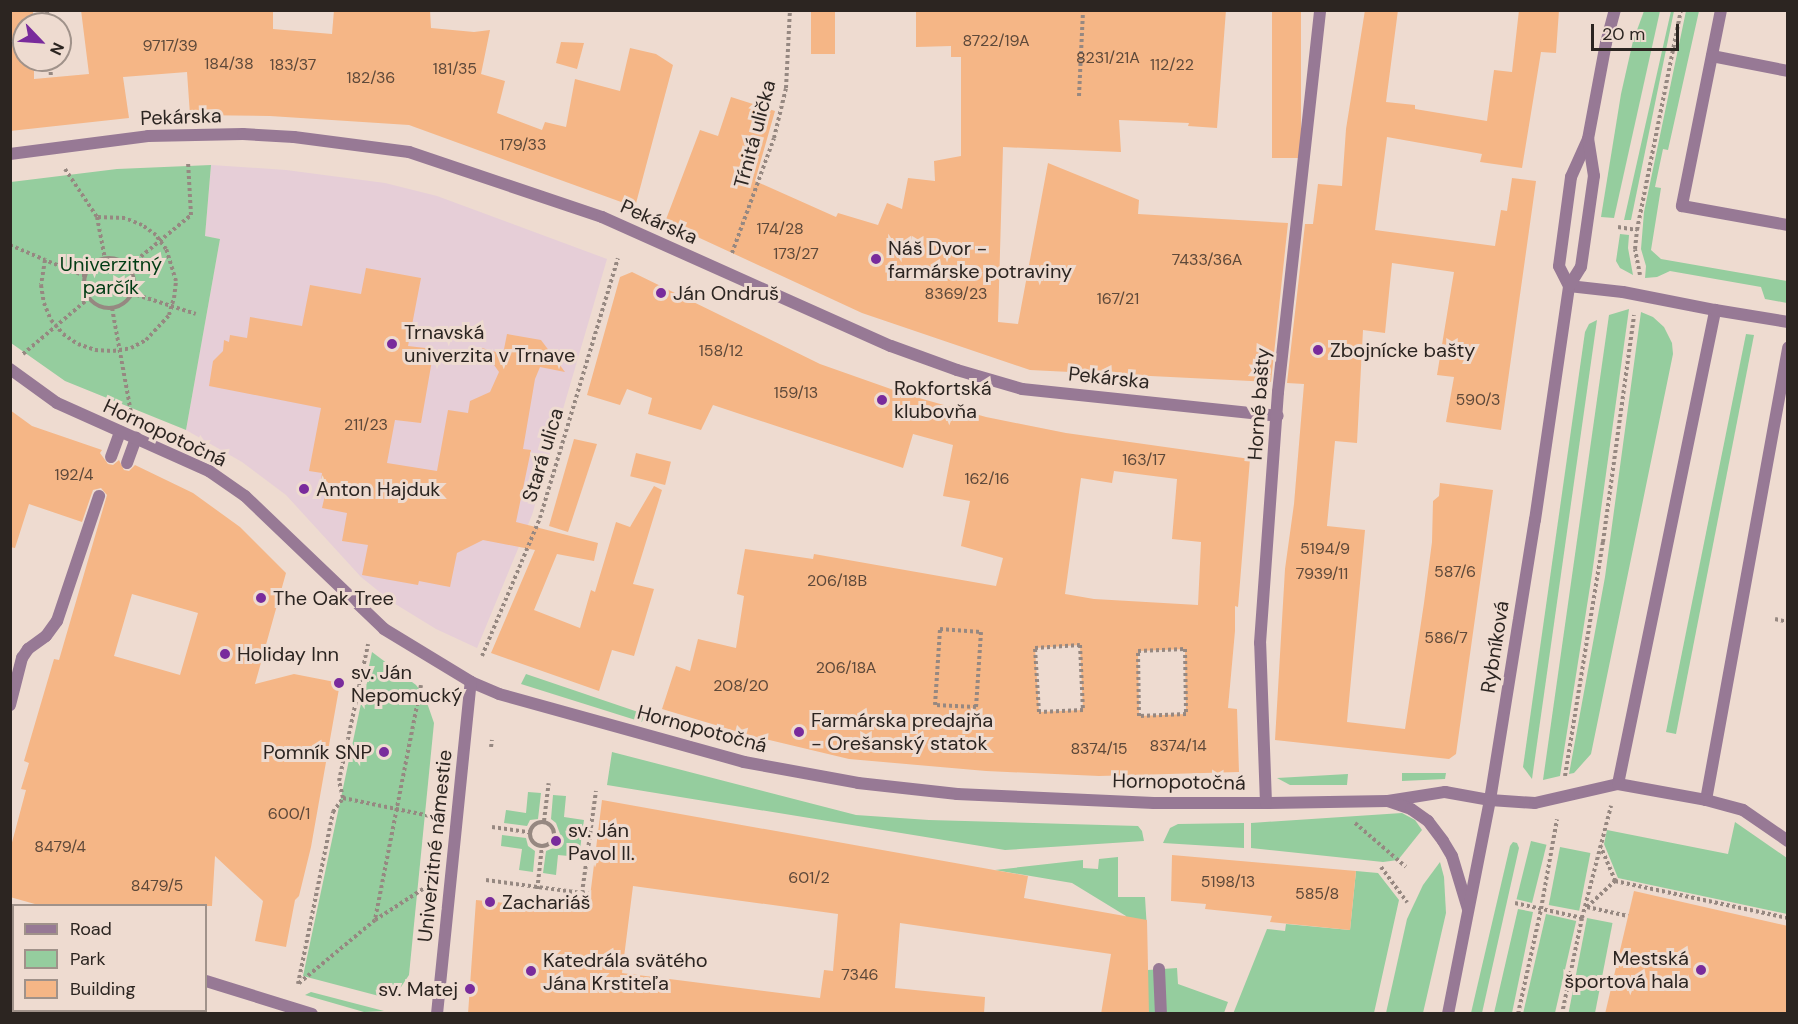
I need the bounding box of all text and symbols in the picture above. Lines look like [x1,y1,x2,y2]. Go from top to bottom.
north arrow [12,12,72,72]
scale bar [1594,12,1682,50]
text: 20 m [1602,22,1645,46]
house number: 8722/19A [962,31,1030,51]
house number: 9717/39 [142,36,198,56]
text: N [45,39,69,59]
house number: 8231/21A [1076,48,1140,68]
house number: 184/38 [204,54,254,74]
house number: 183/37 [270,55,316,75]
house number: 112/22 [1150,55,1194,75]
house number: 181/35 [433,59,477,79]
house number: 182/36 [347,68,395,88]
street label: Tŕnitá ulička [729,77,781,191]
street label: Pekárska [140,104,222,130]
house number: 179/33 [500,135,546,155]
street label: Pekárska [617,194,701,250]
house number: 174/28 [756,219,804,239]
place label: Náš Dvor - farmárske potraviny [888,236,1072,283]
house number: 173/27 [773,244,819,264]
house number: 7433/36A [1172,250,1242,270]
marker: Náš Dvor - farmárske potraviny [869,252,883,266]
park label: Univerzitný parčík [60,253,162,300]
place label: Ján Ondruš [673,281,779,305]
house number: 8369/23 [924,284,988,304]
marker: Ján Ondruš [654,286,668,300]
house number: 167/21 [1097,289,1139,309]
place label: Trnavská univerzita v Trnave [404,320,575,367]
marker: Trnavská univerzita v Trnave [385,337,399,351]
place label: Zbojnícke bašty [1330,338,1475,362]
house number: 158/12 [699,341,743,361]
marker: Zbojnícke bašty [1311,343,1325,357]
street label: Horné bašty [1243,347,1275,461]
street label: Pekárska [1067,362,1151,394]
place label: Rokfortská klubovňa [894,376,992,423]
house number: 159/13 [774,383,818,403]
house number: 590/3 [1456,390,1500,410]
marker: Rokfortská klubovňa [875,393,889,407]
street label: Hornopotočná [99,394,231,472]
street label: Stará ulica [517,405,569,505]
house number: 211/23 [344,415,388,435]
house number: 163/17 [1122,450,1166,470]
house number: 192/4 [55,465,93,485]
house number: 162/16 [964,469,1010,489]
place label: Anton Hajduk [316,477,440,501]
marker: Anton Hajduk [297,482,311,496]
house number: 5194/9 [1300,539,1350,559]
house number: 587/6 [1434,562,1476,582]
house number: 7939/11 [1296,564,1348,584]
house number: 206/18B [807,571,867,591]
place label: The Oak Tree [273,586,394,610]
marker: The Oak Tree [254,591,268,605]
street label: Rybníková [1476,599,1514,695]
house number: 586/7 [1424,628,1468,648]
place label: Holiday Inn [237,642,339,666]
marker: Holiday Inn [218,647,232,661]
house number: 206/18A [816,658,876,678]
place label: sv. Ján Nepomucký [351,660,462,707]
marker: sv. Ján Nepomucký [332,676,346,690]
house number: 208/20 [713,676,769,696]
street label: Hornopotočná [634,700,770,758]
place label: Farmárska predajňa - Orešanský statok [811,708,993,755]
marker: Farmárska predajňa - Orešanský statok [792,725,806,739]
house number: 8374/14 [1149,736,1207,756]
house number: 8374/15 [1070,739,1128,759]
place label: Pomník SNP [263,740,372,764]
marker: Pomník SNP [377,745,391,759]
street label: Univerzitné námestie [413,749,457,943]
street label: Hornopotočná [1112,769,1246,795]
house number: 600/1 [268,804,310,824]
place label: sv. Ján Pavol II. [568,818,635,865]
marker: sv. Ján Pavol II. [549,834,563,848]
house number: 8479/4 [34,837,86,857]
house number: 601/2 [788,868,830,888]
house number: 5198/13 [1201,872,1255,892]
house number: 8479/5 [131,876,183,896]
house number: 585/8 [1295,884,1339,904]
place label: Zachariáš [502,890,591,914]
marker: Zachariáš [483,895,497,909]
legend [12,904,207,1012]
text: Road [70,917,112,941]
place label: Mestská športová hala [1564,946,1689,993]
text: Park [70,947,106,971]
place label: Katedrála svätého Jána Krstiteľa [543,948,708,995]
marker: Mestská športová hala [1694,963,1708,977]
marker: Katedrála svätého Jána Krstiteľa [524,964,538,978]
house number: 7346 [841,965,879,985]
text: Building [70,977,135,1001]
place label: sv. Matej [378,977,458,1001]
marker: sv. Matej [463,982,477,996]

